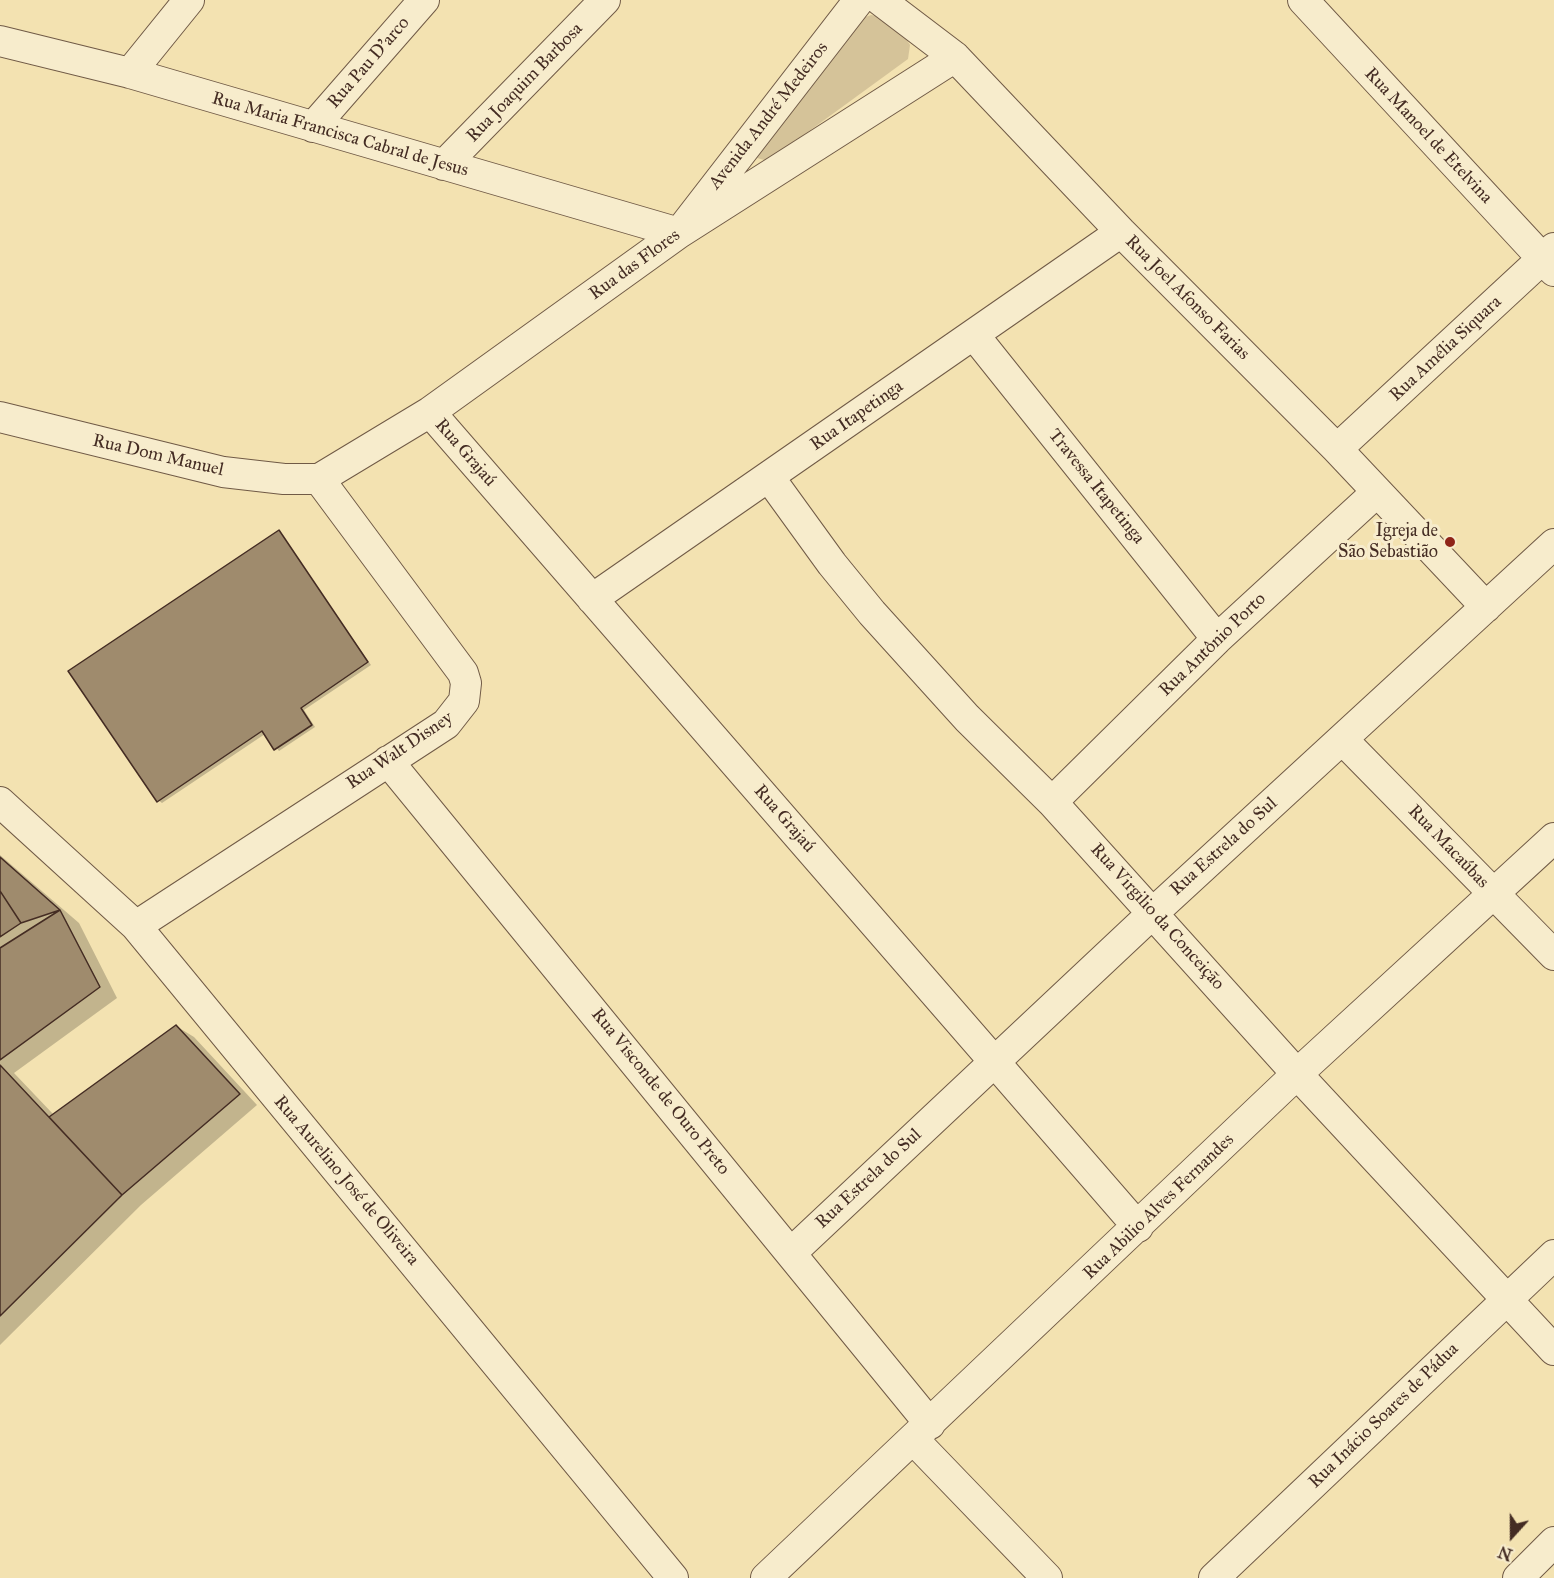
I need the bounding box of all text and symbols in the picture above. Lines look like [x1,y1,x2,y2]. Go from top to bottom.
street label: Rua Pau D'arco [323,13,415,113]
street label: Rua Joaquim Barbosa [462,19,588,147]
street label: Avenida André Medeiros [705,38,833,194]
street label: Rua Manoel de Etelvina [1359,64,1497,208]
street label: Rua Maria Francisca Cabral de Jesus [209,88,471,182]
street label: Rua das Flores [585,225,685,305]
street label: Rua Joel Afonso Farias [1120,231,1254,365]
street label: Rua Amélia Siquara [1386,292,1506,406]
street label: Rua Itapetinga [806,376,908,456]
street label: Rua Grajaú [430,415,500,491]
street label: Travessa Itapetinga [1043,425,1149,549]
street label: Rua Dom Manuel [90,430,226,482]
place label: Igreja de São Sebastião [1338,521,1438,564]
marker: Igreja de São Sebastião [1443,535,1457,549]
street label: Rua Antônio Porto [1155,589,1271,701]
street label: Rua Walt Disney [343,707,457,795]
street label: Rua Grajaú [749,781,819,857]
street label: Rua Estrela do Sul [1166,793,1282,901]
street label: Rua Macaúbas [1403,801,1493,893]
street label: Rua Virgilio da Conceição [1085,839,1229,995]
street label: Rua Visconde de Ouro Preto [586,1004,734,1180]
street label: Rua Aurelino José de Oliveira [269,1092,423,1270]
street label: Rua Estrela do Sul [812,1124,926,1234]
street label: Rua Abilio Alves Fernandes [1079,1129,1239,1285]
street label: Rua Inácio Soares de Pádua [1305,1339,1463,1493]
north arrow [1482,1506,1542,1566]
text: N [1496,1542,1515,1565]

